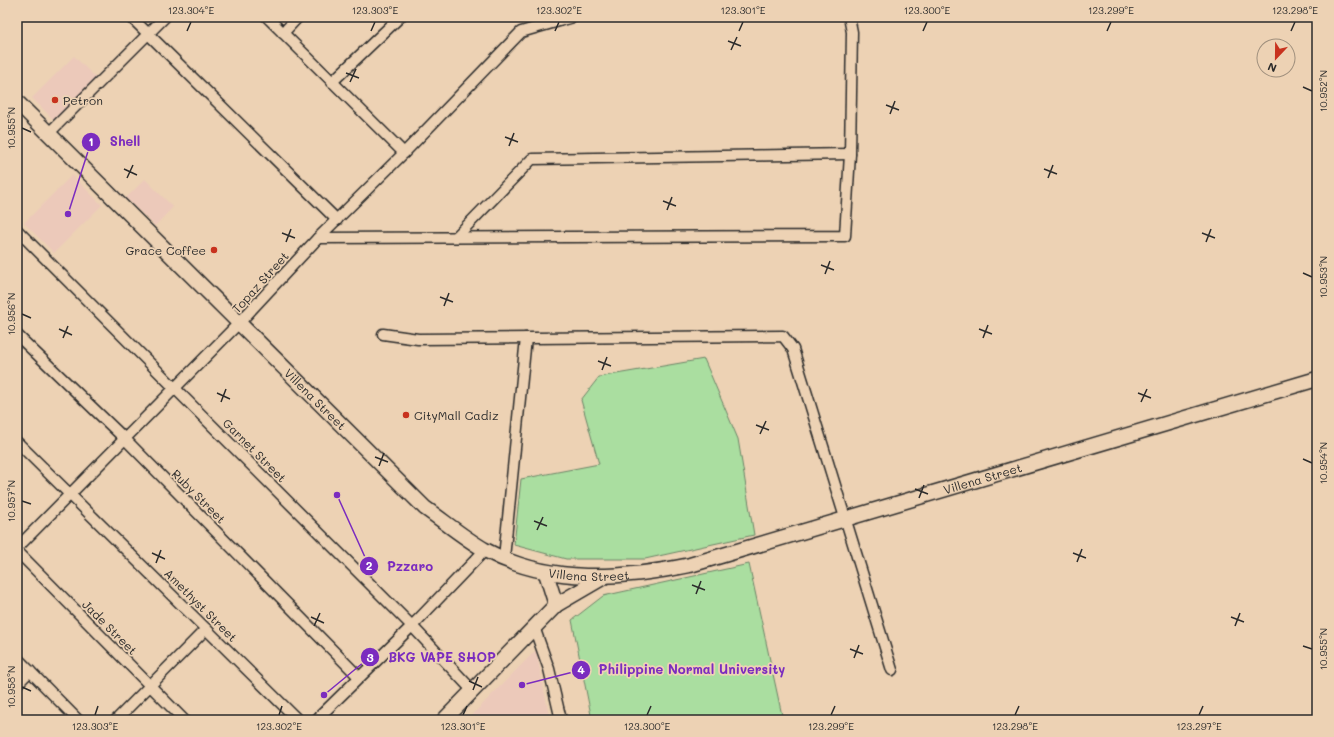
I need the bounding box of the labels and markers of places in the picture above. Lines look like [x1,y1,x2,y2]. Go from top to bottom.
place label: Petron [63,92,103,108]
marker: Petron [50,95,60,105]
callout: Shell [81,129,148,154]
place label: Grace Coffee [125,242,206,258]
marker: Grace Coffee [209,245,219,255]
place label: CityMall Cadiz [414,407,499,423]
marker: CityMall Cadiz [401,410,411,420]
callout: Pzzaro [359,554,441,579]
callout: BKG VAPE SHOP [360,645,504,670]
callout: Philippine Normal University [571,657,793,682]

